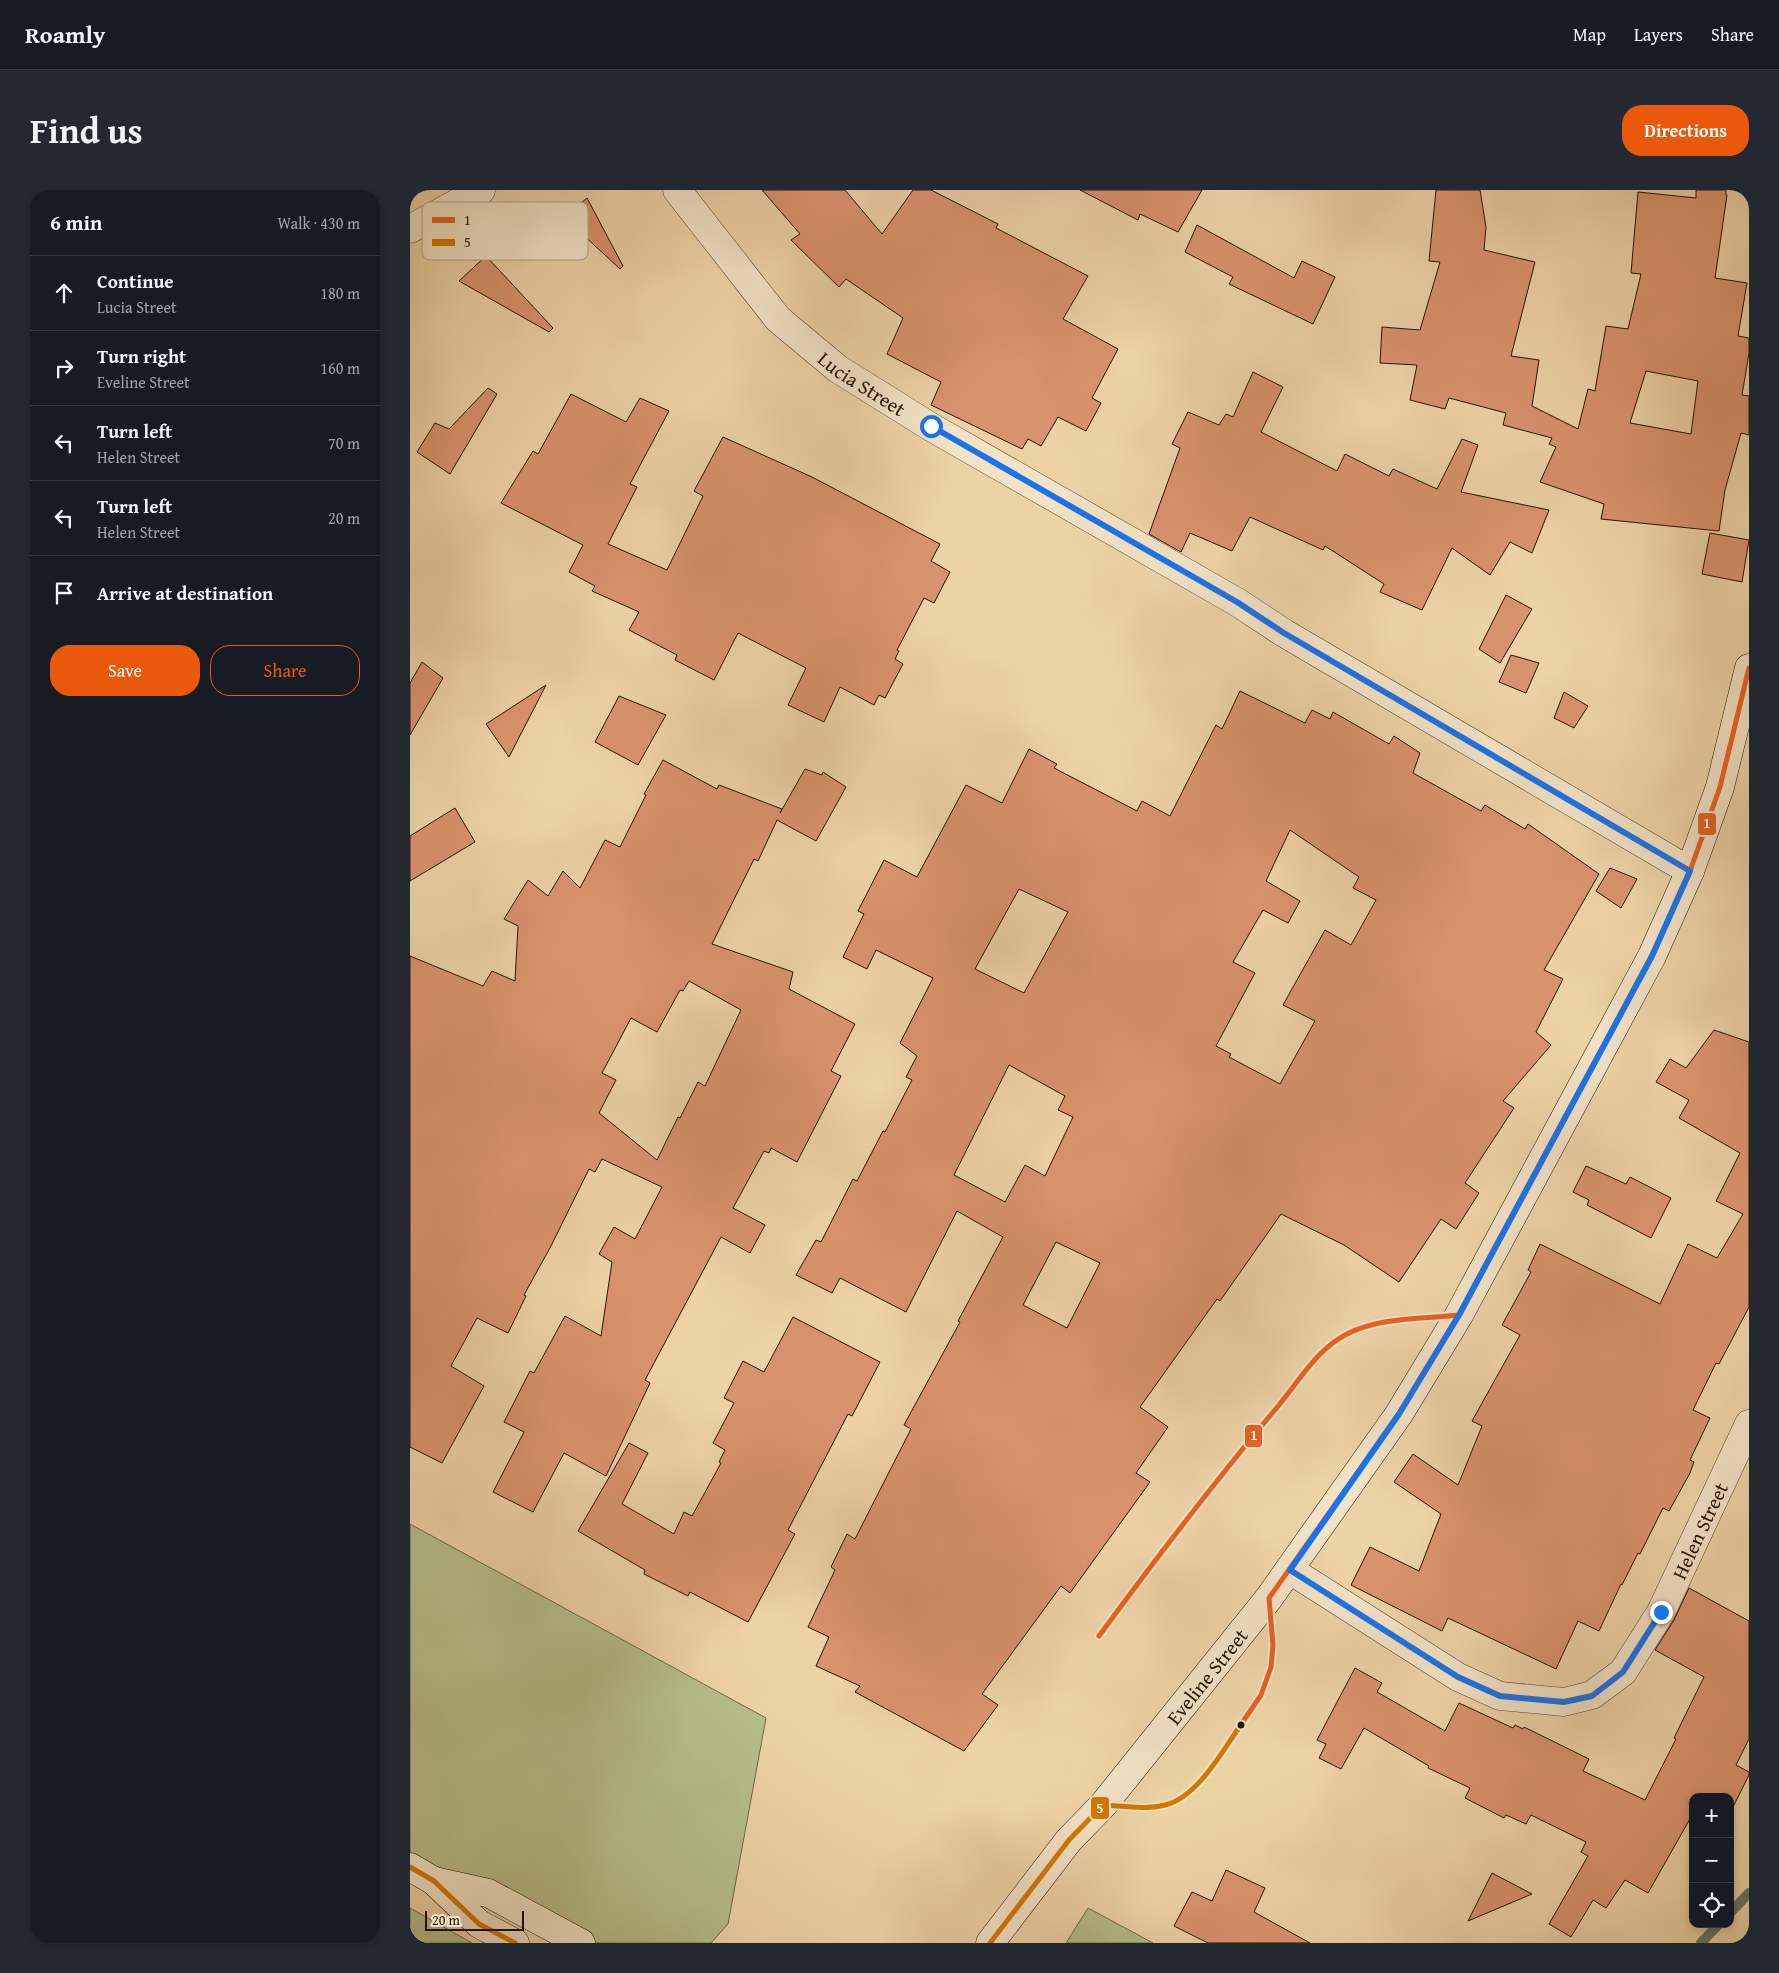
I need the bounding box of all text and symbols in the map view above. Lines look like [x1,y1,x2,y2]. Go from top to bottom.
text: Roamly [25,17,105,52]
text: Map [1573,21,1606,48]
text: Layers [1634,21,1683,48]
text: Share [1711,21,1754,48]
text: Find us [30,105,143,156]
button: Directions [1622,105,1749,156]
legend [422,202,588,260]
text: 6 min [50,207,102,238]
text: 1 [464,210,471,230]
text: Walk · 430 m [277,211,360,235]
text: 5 [464,232,471,252]
text: Continue [97,267,174,295]
icon: ahead [50,279,78,307]
text: 180 m [320,281,360,305]
text: Lucia Street [97,295,177,319]
text: Turn right [97,342,186,370]
street label: Lucia Street [812,344,912,422]
icon: right [50,354,78,382]
text: 160 m [320,356,360,380]
text: Eveline Street [97,370,190,394]
route start [920,415,943,438]
text: Turn left [97,417,172,445]
icon: left [50,429,78,457]
text: 70 m [328,431,360,455]
text: Helen Street [97,445,180,469]
text: Turn left [97,492,172,520]
icon: left [50,504,78,532]
text: 20 m [328,506,360,530]
text: Helen Street [97,520,180,544]
icon: arrive [50,579,78,607]
text: Arrive at destination [97,579,273,607]
button: Save [50,645,200,696]
button: Share [210,645,360,696]
line badge: 1 [1697,812,1717,836]
text: 1 [1703,813,1711,833]
line badge: 1 [1244,1424,1263,1448]
text: 1 [1250,1425,1258,1445]
street label: Helen Street [1664,1477,1734,1584]
route end [1650,1601,1673,1624]
street label: Eveline Street [1159,1622,1254,1730]
unlabelled marker [1236,1720,1246,1730]
map controls [1689,1793,1734,1928]
button: + [1689,1793,1734,1838]
line badge: 5 [1090,1796,1110,1820]
text: 5 [1096,1798,1104,1818]
button: − [1689,1838,1734,1883]
button: locate [1689,1883,1734,1928]
scale bar [425,1908,524,1931]
text: 20 m [432,1910,460,1930]

